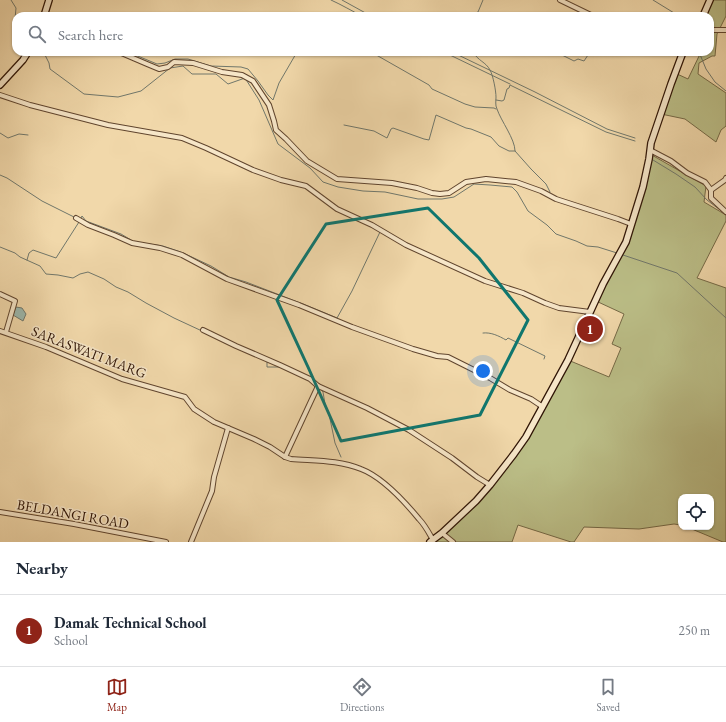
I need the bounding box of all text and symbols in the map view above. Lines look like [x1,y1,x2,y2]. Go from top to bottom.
search box [12,12,714,56]
icon: search [26,23,48,45]
text: Search here [58,25,123,44]
pin: 1 [577,314,603,344]
street label: SARASWATI MARG [29,322,149,382]
your location [473,361,493,381]
map controls [678,494,714,530]
button: locate [678,494,714,530]
street label: BELDANGI ROAD [16,495,131,533]
text: Nearby [16,557,68,579]
text: Damak Technical School [54,613,207,632]
text: 1 [26,622,32,639]
text: 250 m [679,622,710,639]
text: School [54,632,88,649]
tab: Map [106,676,128,714]
tab: Directions [340,676,384,714]
tab: Saved [596,676,620,714]

